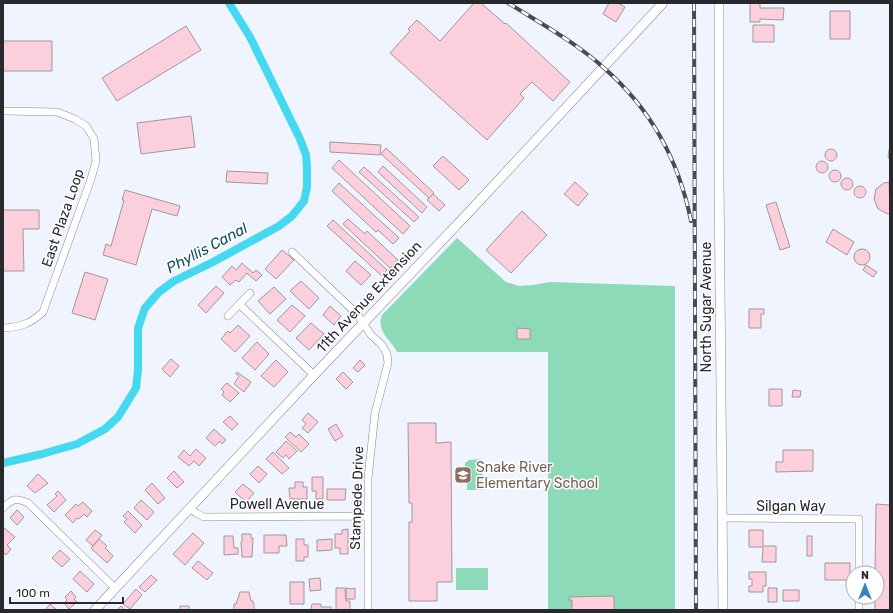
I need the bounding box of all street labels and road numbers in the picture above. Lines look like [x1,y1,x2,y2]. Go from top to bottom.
street label: East Plaza Loop [38,167,88,269]
street label: 11th Avenue Extension [313,238,425,356]
street label: North Sugar Avenue [698,241,715,372]
street label: Stampede Drive [347,446,367,550]
street label: Powell Avenue [230,496,324,513]
street label: Silgan Way [756,498,826,515]

